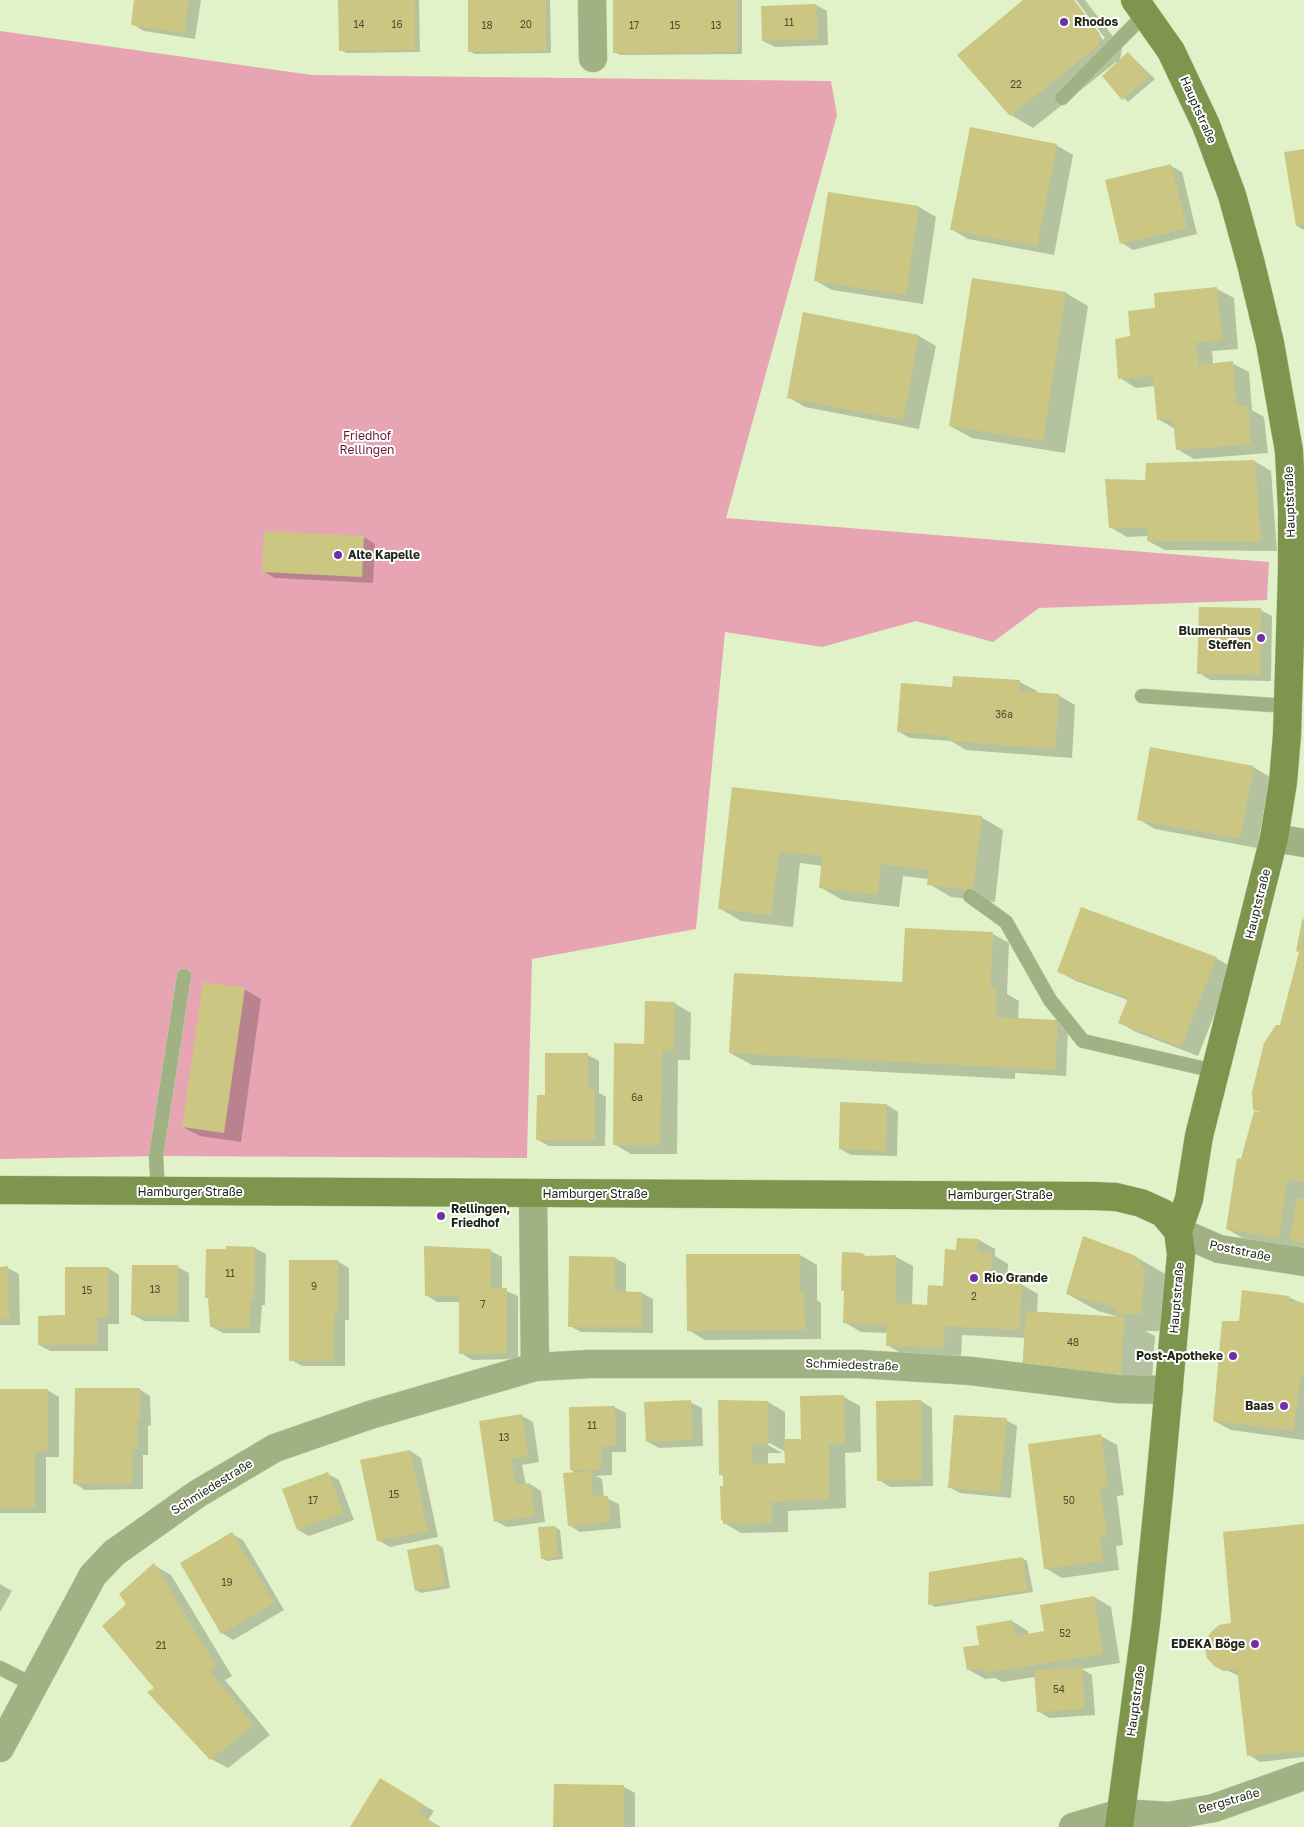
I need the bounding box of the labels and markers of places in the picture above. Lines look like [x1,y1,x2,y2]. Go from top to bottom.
place label: Rhodos [1074,15,1118,29]
marker: Rhodos [1058,16,1070,28]
place label: Alte Kapelle [348,548,420,562]
marker: Alte Kapelle [332,549,344,561]
place label: Blumenhaus Steffen [1178,624,1251,652]
marker: Blumenhaus Steffen [1255,632,1267,644]
place label: Rellingen, Friedhof [451,1202,510,1230]
marker: Rellingen, Friedhof [435,1210,447,1222]
place label: Rio Grande [984,1271,1048,1285]
marker: Rio Grande [968,1272,980,1284]
place label: Post-Apotheke [1136,1349,1223,1363]
marker: Post-Apotheke [1227,1350,1239,1362]
place label: Baas [1245,1399,1274,1413]
marker: Baas [1278,1400,1290,1412]
place label: EDEKA Böge [1171,1637,1245,1651]
marker: EDEKA Böge [1249,1638,1261,1650]

